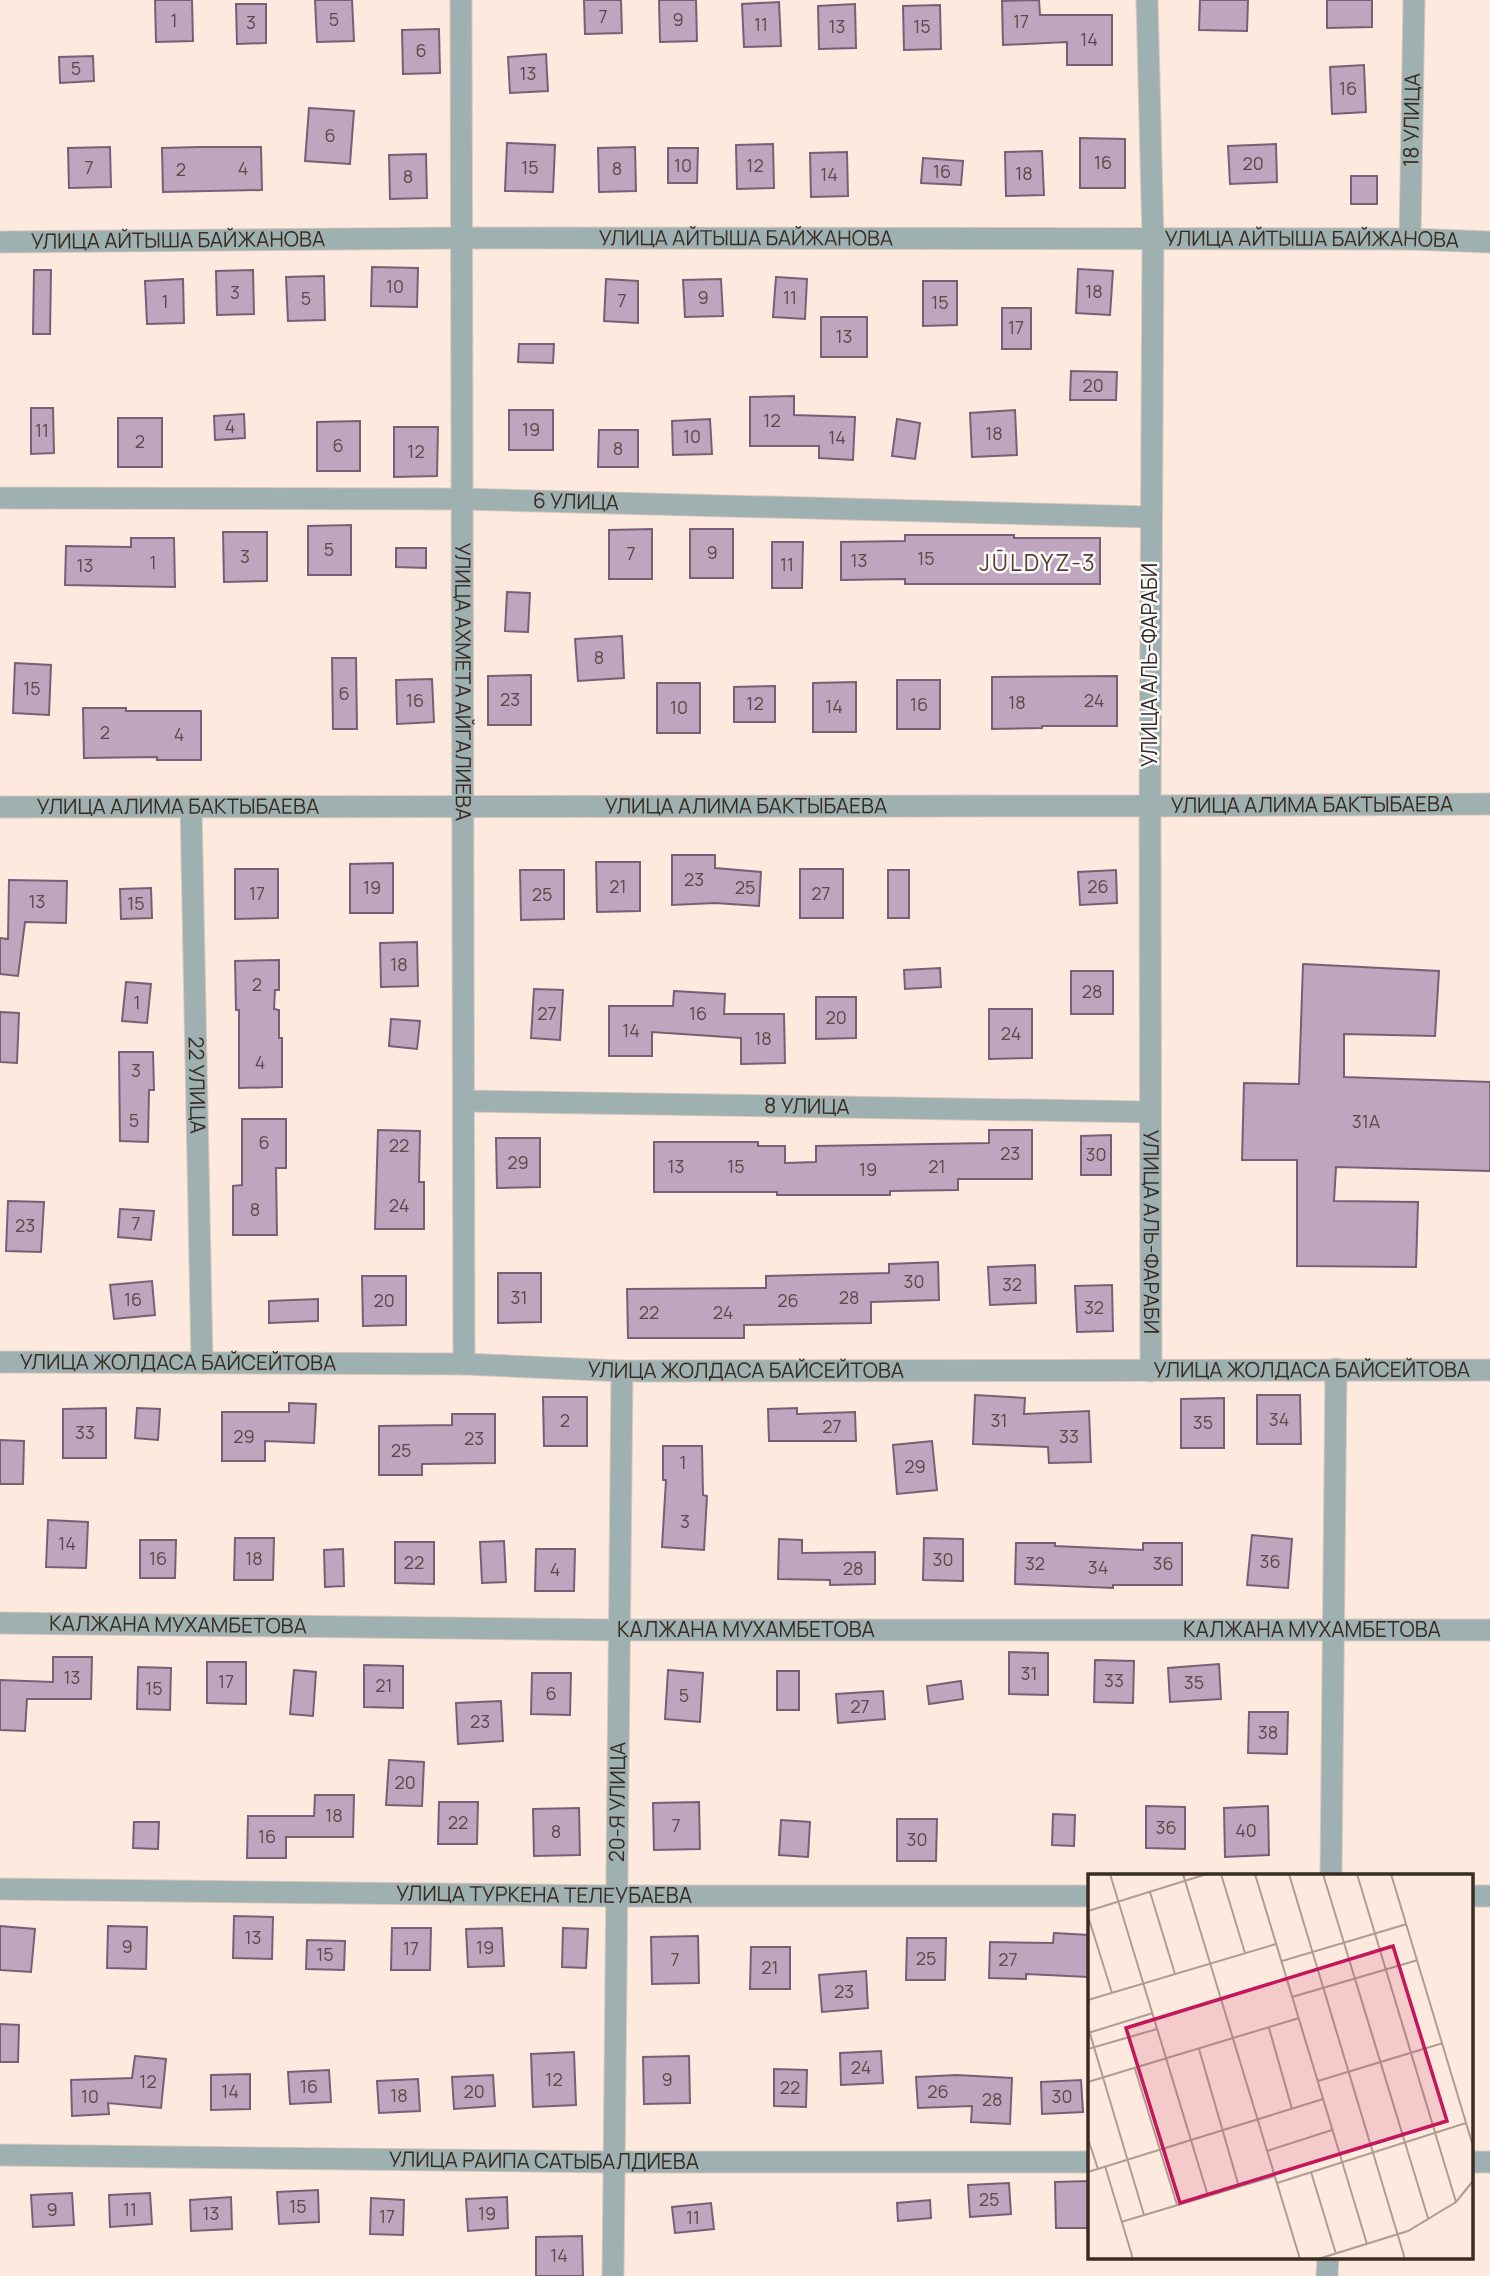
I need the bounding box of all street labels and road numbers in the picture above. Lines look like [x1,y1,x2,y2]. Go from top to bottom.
street label: 18 УЛИЦА [1396,73,1426,167]
street label: УЛИЦА АЙТЫША БАЙЖАНОВА [599,223,893,251]
street label: УЛИЦА АЙТЫША БАЙЖАНОВА [31,224,325,255]
street label: УЛИЦА АЙТЫША БАЙЖАНОВА [1165,224,1460,254]
street label: 6 УЛИЦА [532,486,619,516]
street label: УЛИЦА АХМЕТА АЙГАЛИЕВА [449,543,478,821]
street label: УЛИЦА АЛЬ-ФАРАБИ [1135,563,1163,767]
street label: УЛИЦА АЛИМА БАКТЫБАЕВА [1171,789,1453,819]
street label: УЛИЦА АЛИМА БАКТЫБАЕВА [605,791,887,819]
street label: УЛИЦА АЛИМА БАКТЫБАЕВА [37,792,319,820]
street label: 22 УЛИЦА [183,1036,212,1134]
street label: 8 УЛИЦА [764,1091,850,1120]
street label: УЛИЦА АЛЬ-ФАРАБИ [1138,1130,1166,1334]
street label: УЛИЦА ЖОЛДАСА БАЙСЕЙТОВА [20,1347,336,1376]
street label: УЛИЦА ЖОЛДАСА БАЙСЕЙТОВА [587,1354,904,1384]
street label: УЛИЦА ЖОЛДАСА БАЙСЕЙТОВА [1154,1355,1470,1383]
street label: КАЛЖАНА МУХАМБЕТОВА [49,1609,307,1639]
street label: КАЛЖАНА МУХАМБЕТОВА [617,1615,875,1643]
street label: КАЛЖАНА МУХАМБЕТОВА [1183,1615,1441,1643]
street label: 20-Я УЛИЦА [602,1742,631,1862]
street label: УЛИЦА ТУРКЕНА ТЕЛЕУБАЕВА [396,1879,692,1909]
street label: УЛИЦА РАИПА САТЫБАЛДИЕВА [389,2144,699,2175]

